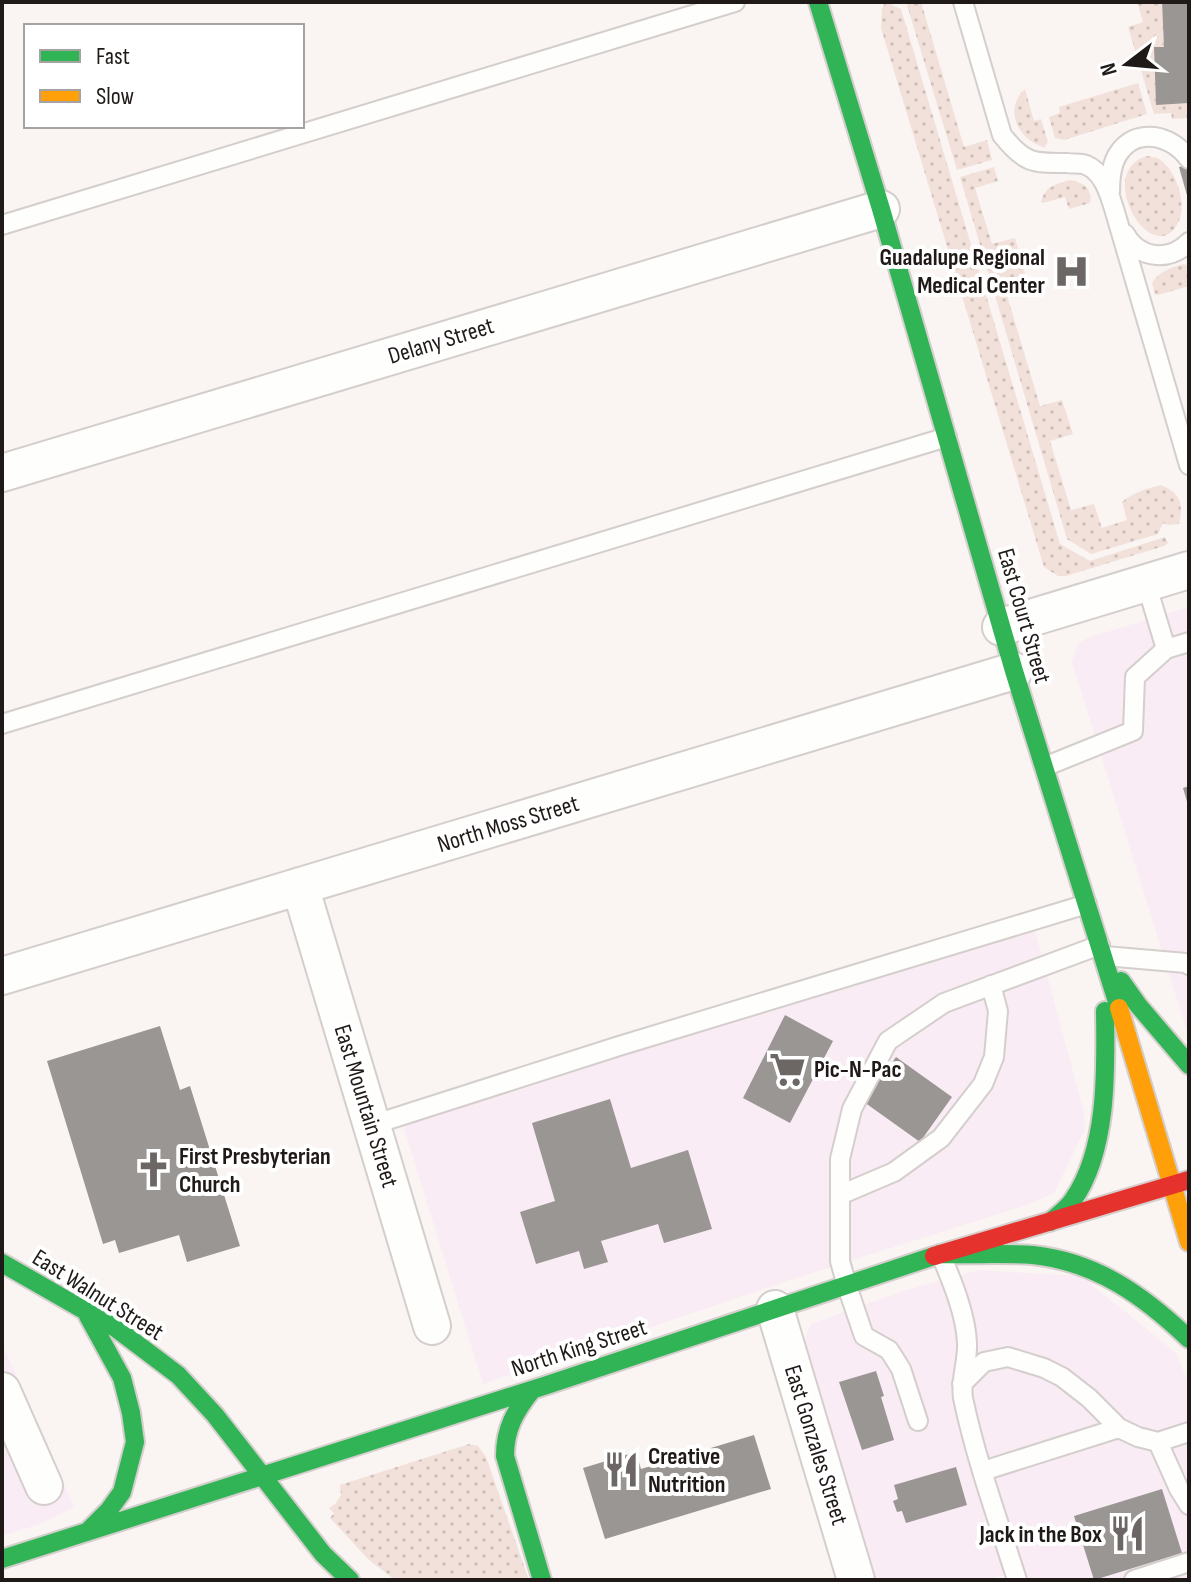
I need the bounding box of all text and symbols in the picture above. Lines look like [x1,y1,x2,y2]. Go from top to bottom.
legend [24,24,304,128]
north arrow [1087,24,1167,104]
text: Fast [96,42,130,71]
text: N [1095,60,1124,78]
text: Slow [96,82,134,111]
place label: Guadalupe Regional Medical Center [880,243,1046,300]
hospital icon: Guadalupe Regional Medical Center [1052,252,1090,290]
street label: Delany Street [385,311,497,371]
street label: East Court Street [991,545,1057,687]
street label: North Moss Street [434,789,582,859]
street label: East Mountain Street [327,1021,405,1191]
supermarket icon: Pic-N-Pac [769,1050,807,1088]
place label: Pic-N-Pac [814,1055,902,1084]
place label: First Presbyterian Church [179,1142,331,1199]
church icon: First Presbyterian Church [134,1151,172,1189]
street label: East Walnut Street [27,1243,169,1347]
street label: North King Street [508,1313,650,1383]
street label: East Gonzales Street [778,1361,854,1529]
place label: Creative Nutrition [648,1442,725,1499]
restaurant icon: Creative Nutrition [603,1451,641,1489]
restaurant icon: Jack in the Box [1109,1515,1147,1553]
place label: Jack in the Box [978,1520,1102,1549]

